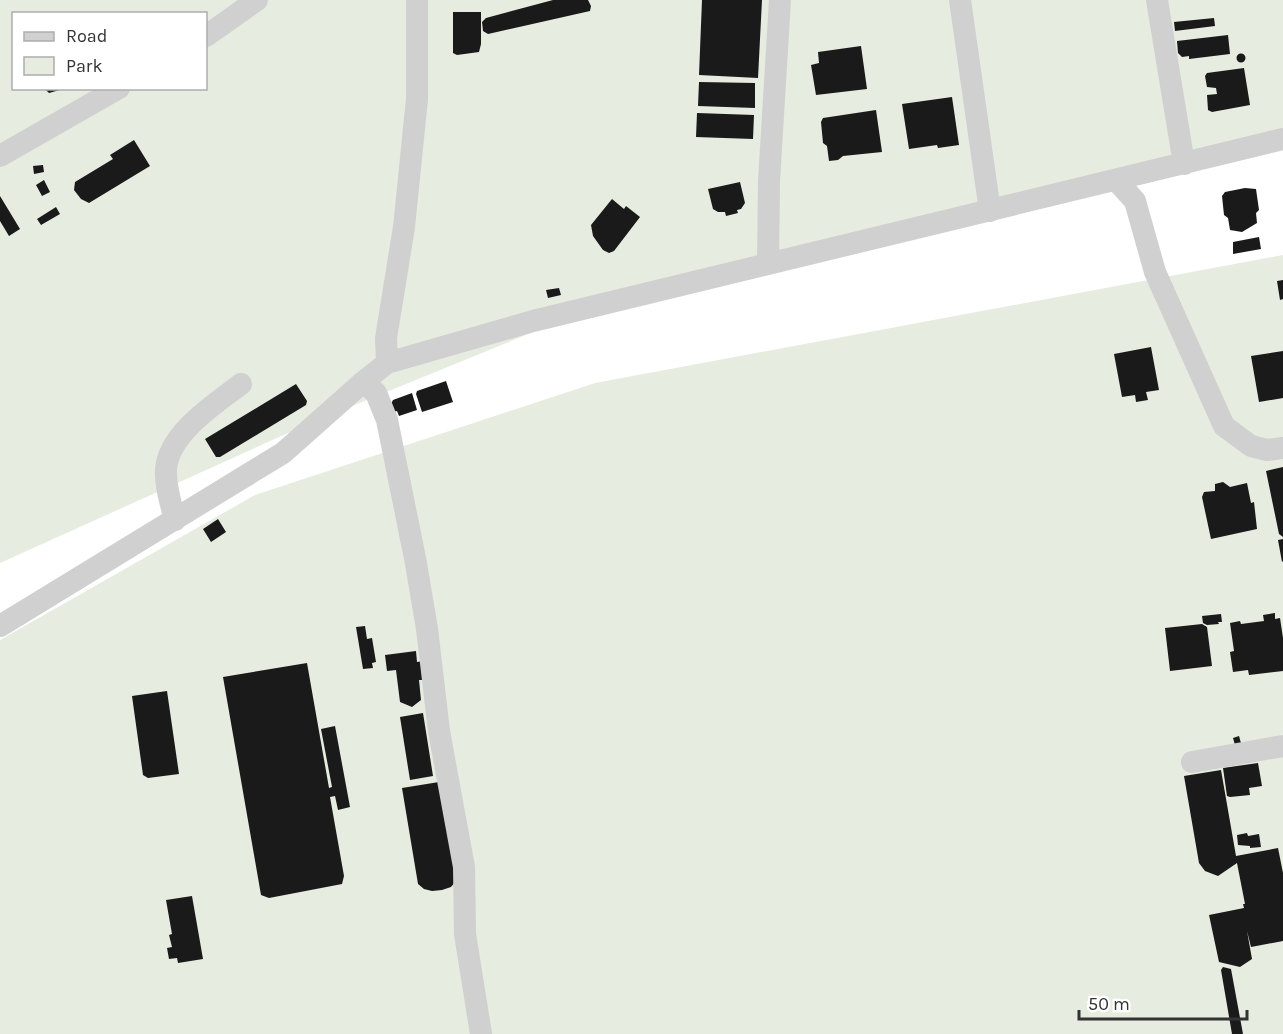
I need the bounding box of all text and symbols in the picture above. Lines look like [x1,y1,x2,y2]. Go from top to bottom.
legend [12,12,207,90]
text: Road [66,25,107,47]
text: Park [66,55,103,77]
scale bar [1079,983,1247,1021]
text: 50 m [1088,993,1130,1015]

